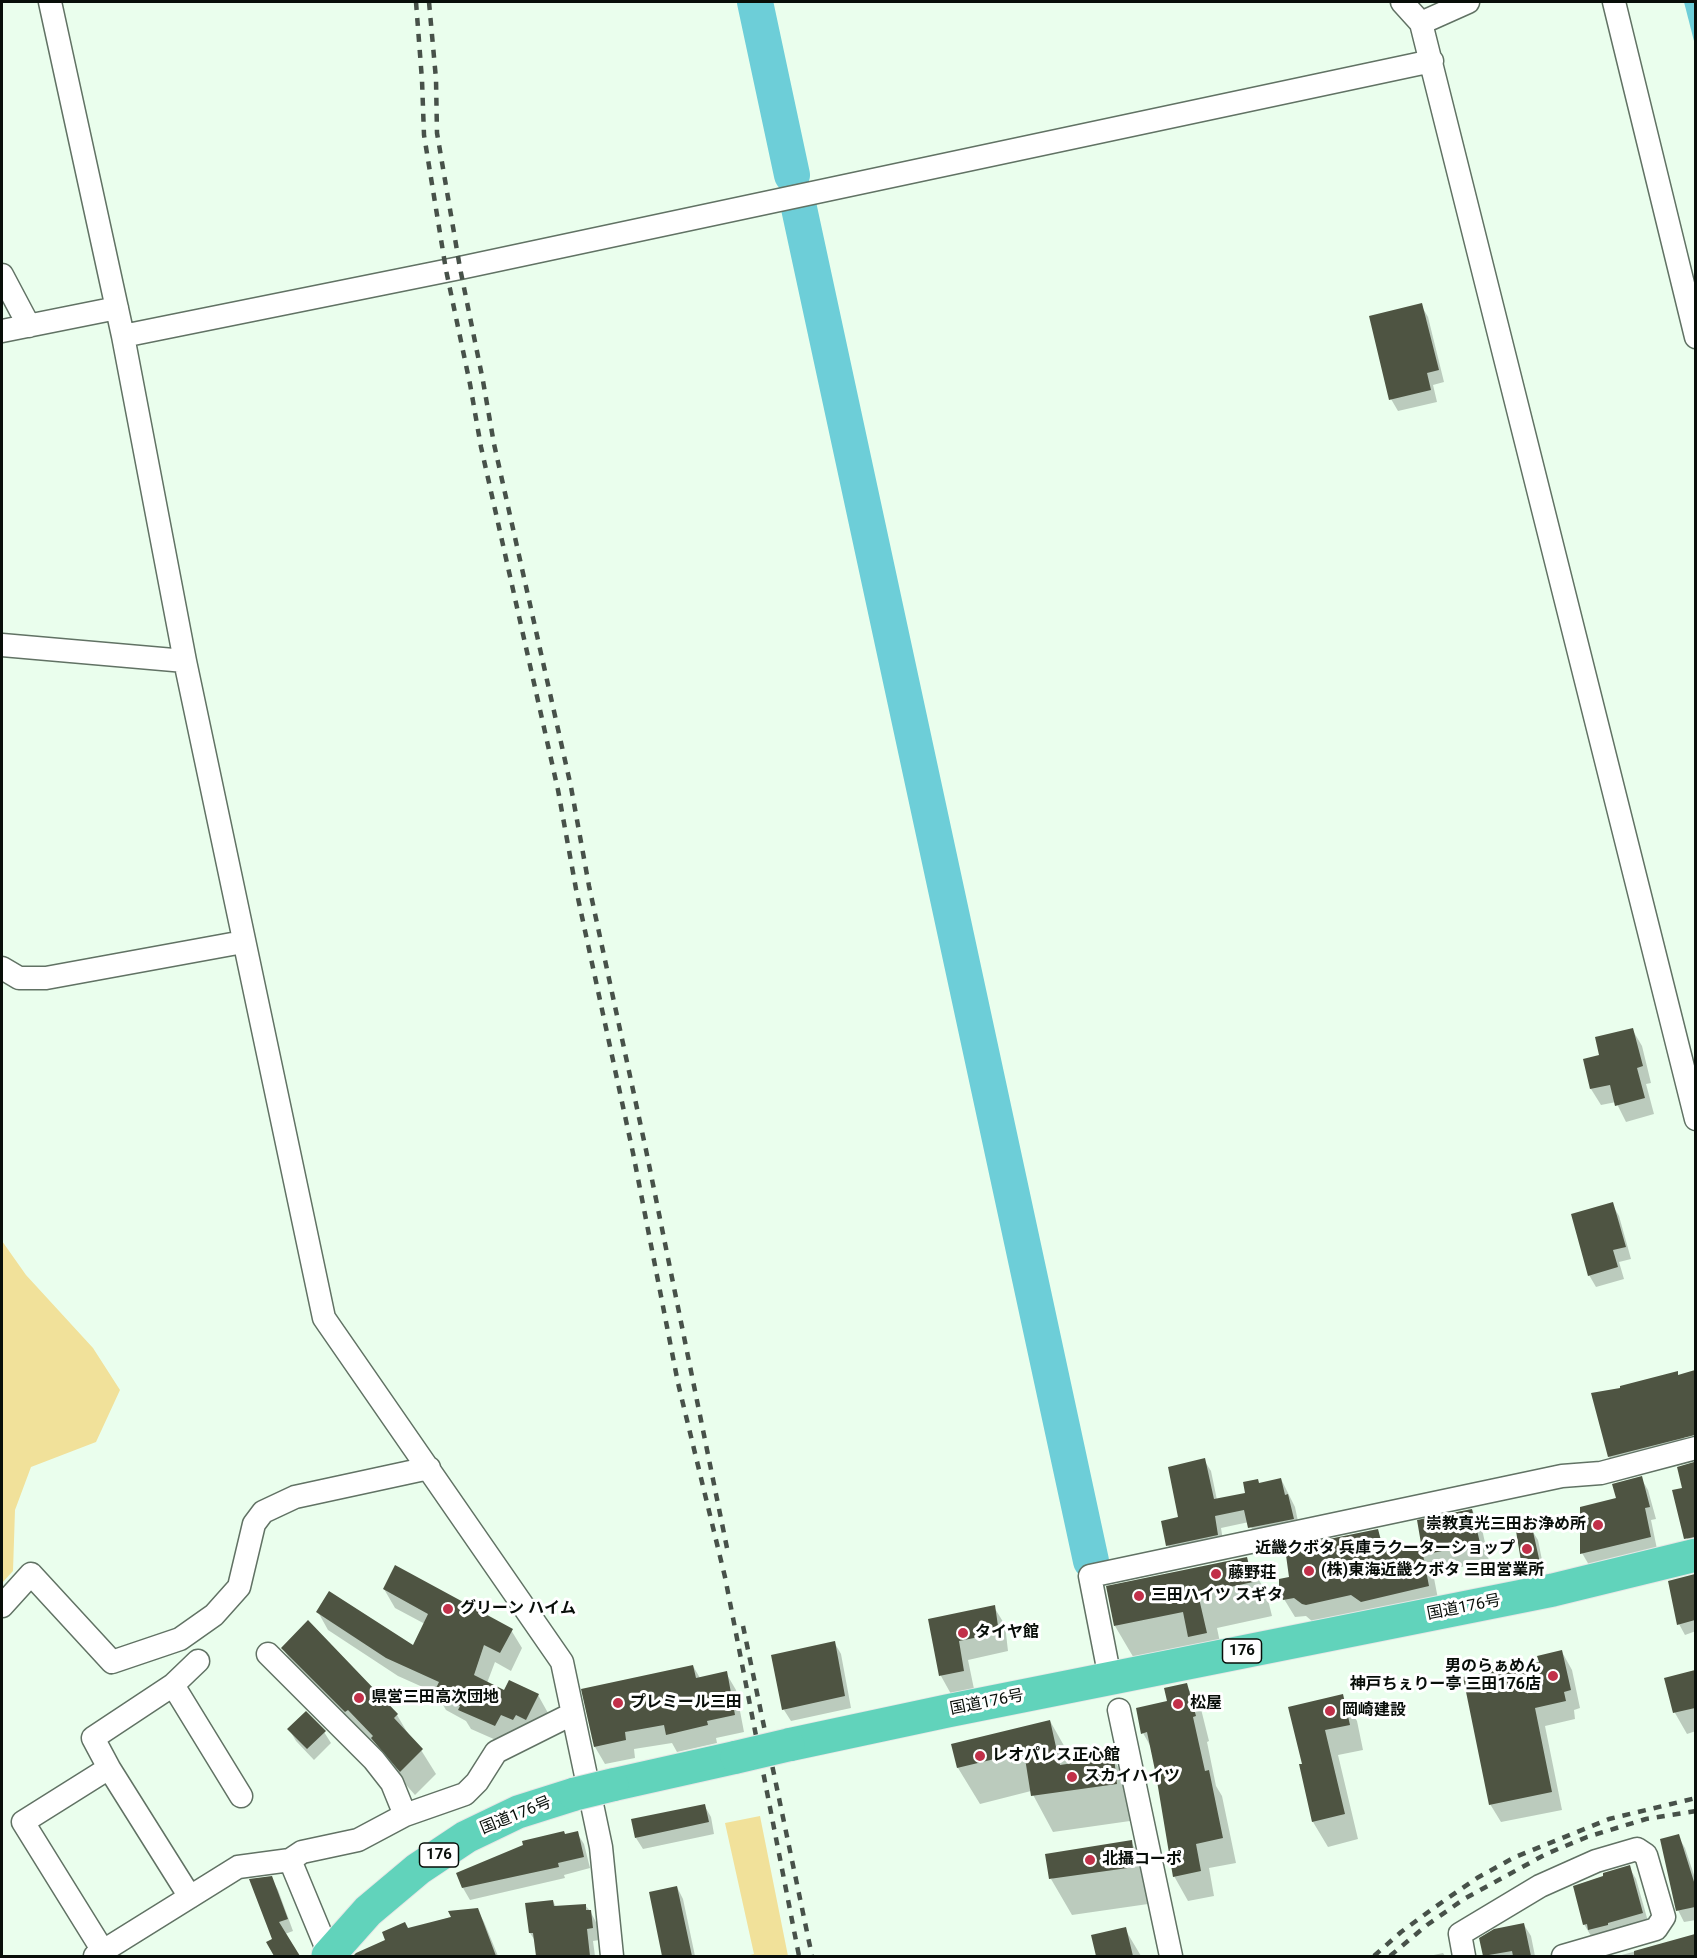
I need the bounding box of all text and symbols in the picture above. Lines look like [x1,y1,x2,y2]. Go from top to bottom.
place label: 崇教真光三田お浄め所 [1426,1515,1586,1535]
marker: 崇教真光三田お浄め所 [1591,1518,1605,1532]
place label: 近畿クボタ 兵庫ラクーターショップ [1255,1539,1515,1559]
marker: 近畿クボタ 兵庫ラクーターショップ [1520,1542,1534,1556]
place label: (株)東海近畿クボタ 三田営業所 [1321,1561,1544,1581]
place label: 藤野荘 [1228,1564,1276,1584]
marker: (株)東海近畿クボタ 三田営業所 [1302,1564,1316,1578]
marker: 藤野荘 [1209,1567,1223,1581]
place label: 三田ハイツ スギタ [1151,1586,1283,1606]
marker: 三田ハイツ スギタ [1132,1589,1146,1603]
street label: 国道176号 [1425,1591,1503,1625]
place label: グリーン ハイム [460,1599,576,1619]
marker: グリーン ハイム [441,1602,455,1616]
place label: タイヤ館 [975,1623,1039,1643]
marker: タイヤ館 [956,1626,970,1640]
road number: 176 [1222,1639,1262,1663]
place label: 男のらぁめん 神戸ちぇりー亭 三田176店 [1349,1657,1541,1695]
marker: 男のらぁめん 神戸ちぇりー亭 三田176店 [1546,1669,1560,1683]
street label: 国道176号 [948,1686,1026,1720]
place label: 県営三田高次団地 [371,1688,499,1708]
marker: 県営三田高次団地 [352,1691,366,1705]
place label: プレミール三田 [630,1693,742,1713]
place label: 松屋 [1190,1694,1222,1714]
marker: プレミール三田 [611,1696,625,1710]
marker: 松屋 [1171,1697,1185,1711]
place label: 岡崎建設 [1342,1701,1406,1721]
marker: 岡崎建設 [1323,1704,1337,1718]
place label: レオパレス正心館 [992,1746,1120,1766]
marker: レオパレス正心館 [973,1749,987,1763]
place label: スカイハイツ [1084,1767,1180,1787]
marker: スカイハイツ [1065,1770,1079,1784]
street label: 国道176号 [478,1793,554,1839]
road number: 176 [420,1843,458,1867]
place label: 北攝コーポ [1102,1850,1182,1870]
marker: 北攝コーポ [1083,1853,1097,1867]

